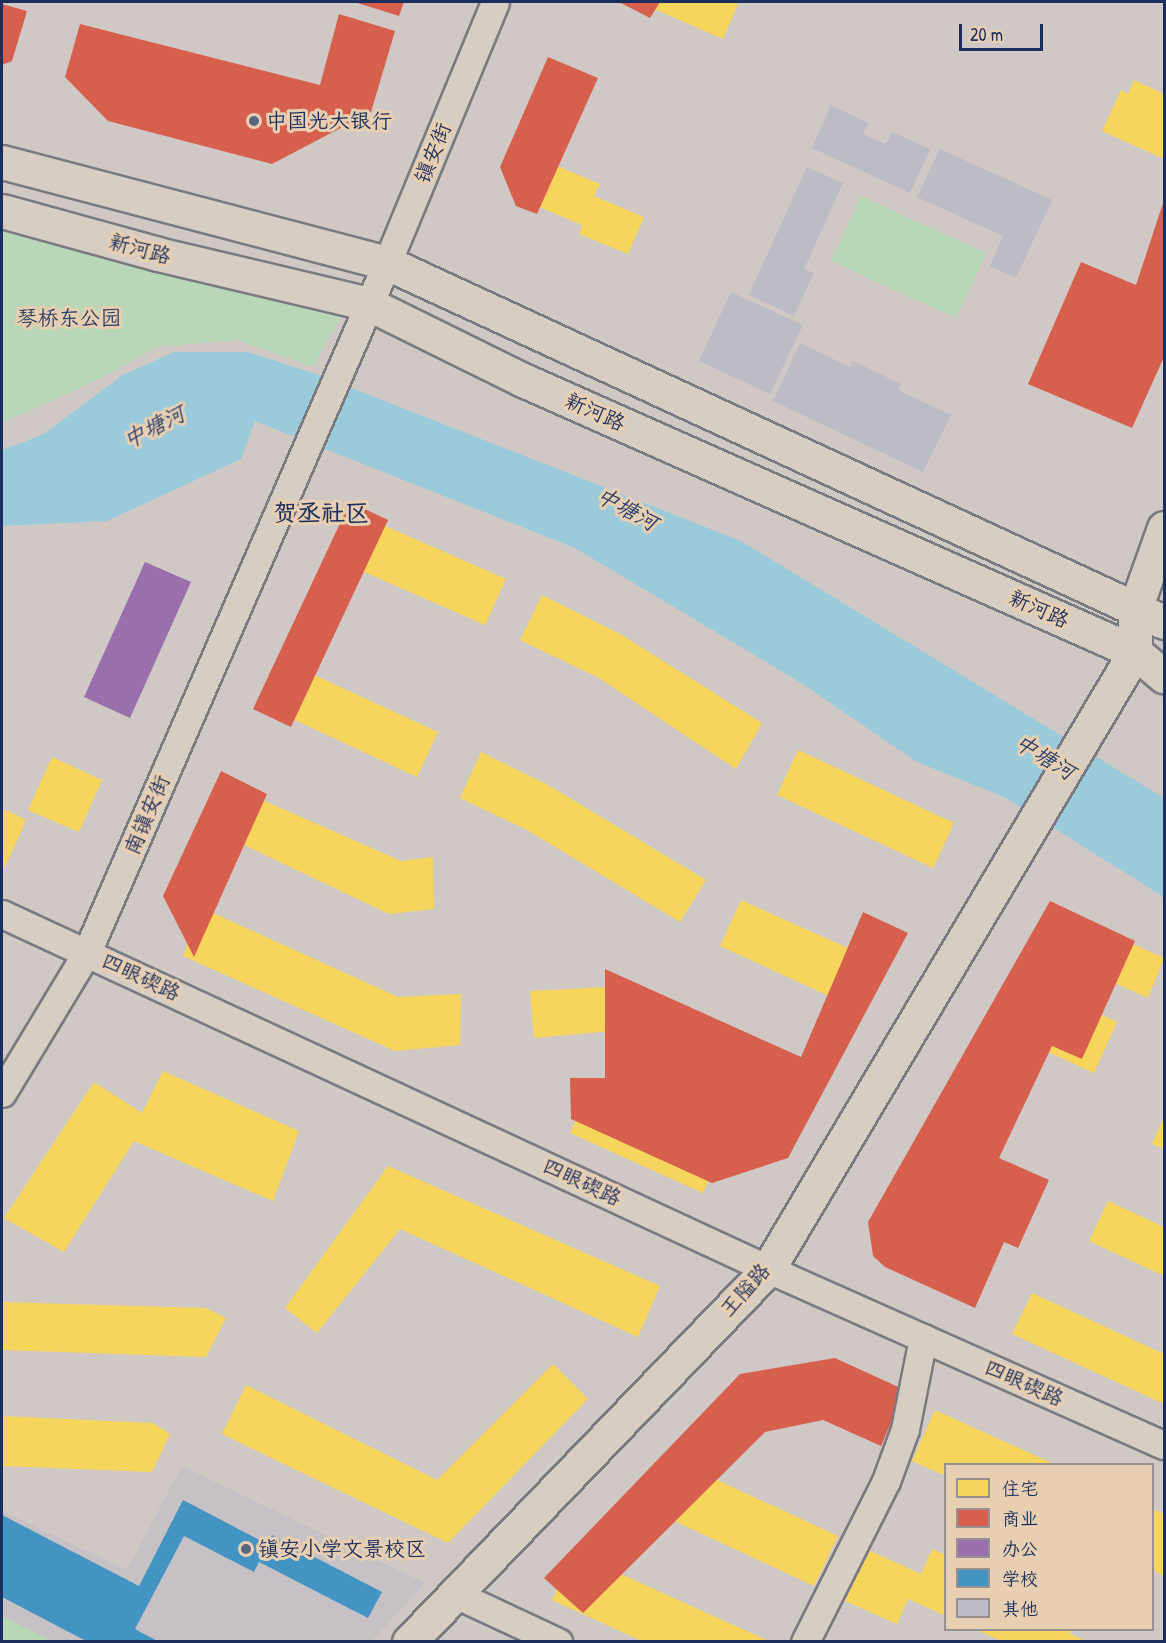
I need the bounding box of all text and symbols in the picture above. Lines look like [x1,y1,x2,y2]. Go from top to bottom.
scale bar [962,12,1046,50]
text: 20 m [970,22,1003,47]
place label: 中国光大银行 [266,108,392,134]
marker: 中国光大银行 [247,114,261,128]
street label: 镇安街 [410,119,456,187]
street label: 新河路 [106,229,174,269]
park label: 琴桥东公园 [17,305,121,331]
street label: 新河路 [561,388,629,436]
water label: 中塘河 [119,400,189,454]
water label: 中塘河 [592,481,662,537]
district label: 贺丞社区 [273,499,369,527]
street label: 新河路 [1005,585,1073,633]
water label: 中塘河 [1010,728,1080,786]
street label: 南镇安街 [119,771,175,859]
street label: 四眼碶路 [98,948,184,1006]
street label: 四眼碶路 [539,1153,625,1211]
street label: 王隘路 [715,1258,775,1322]
street label: 四眼碶路 [981,1354,1067,1412]
legend [944,1463,1154,1631]
text: 住宅 [1002,1476,1038,1501]
text: 商业 [1002,1506,1038,1531]
place label: 镇安小学文景校区 [258,1536,426,1562]
text: 办公 [1002,1536,1038,1561]
marker: 镇安小学文景校区 [239,1542,253,1556]
text: 学校 [1002,1566,1038,1591]
text: 其他 [1002,1596,1038,1621]

